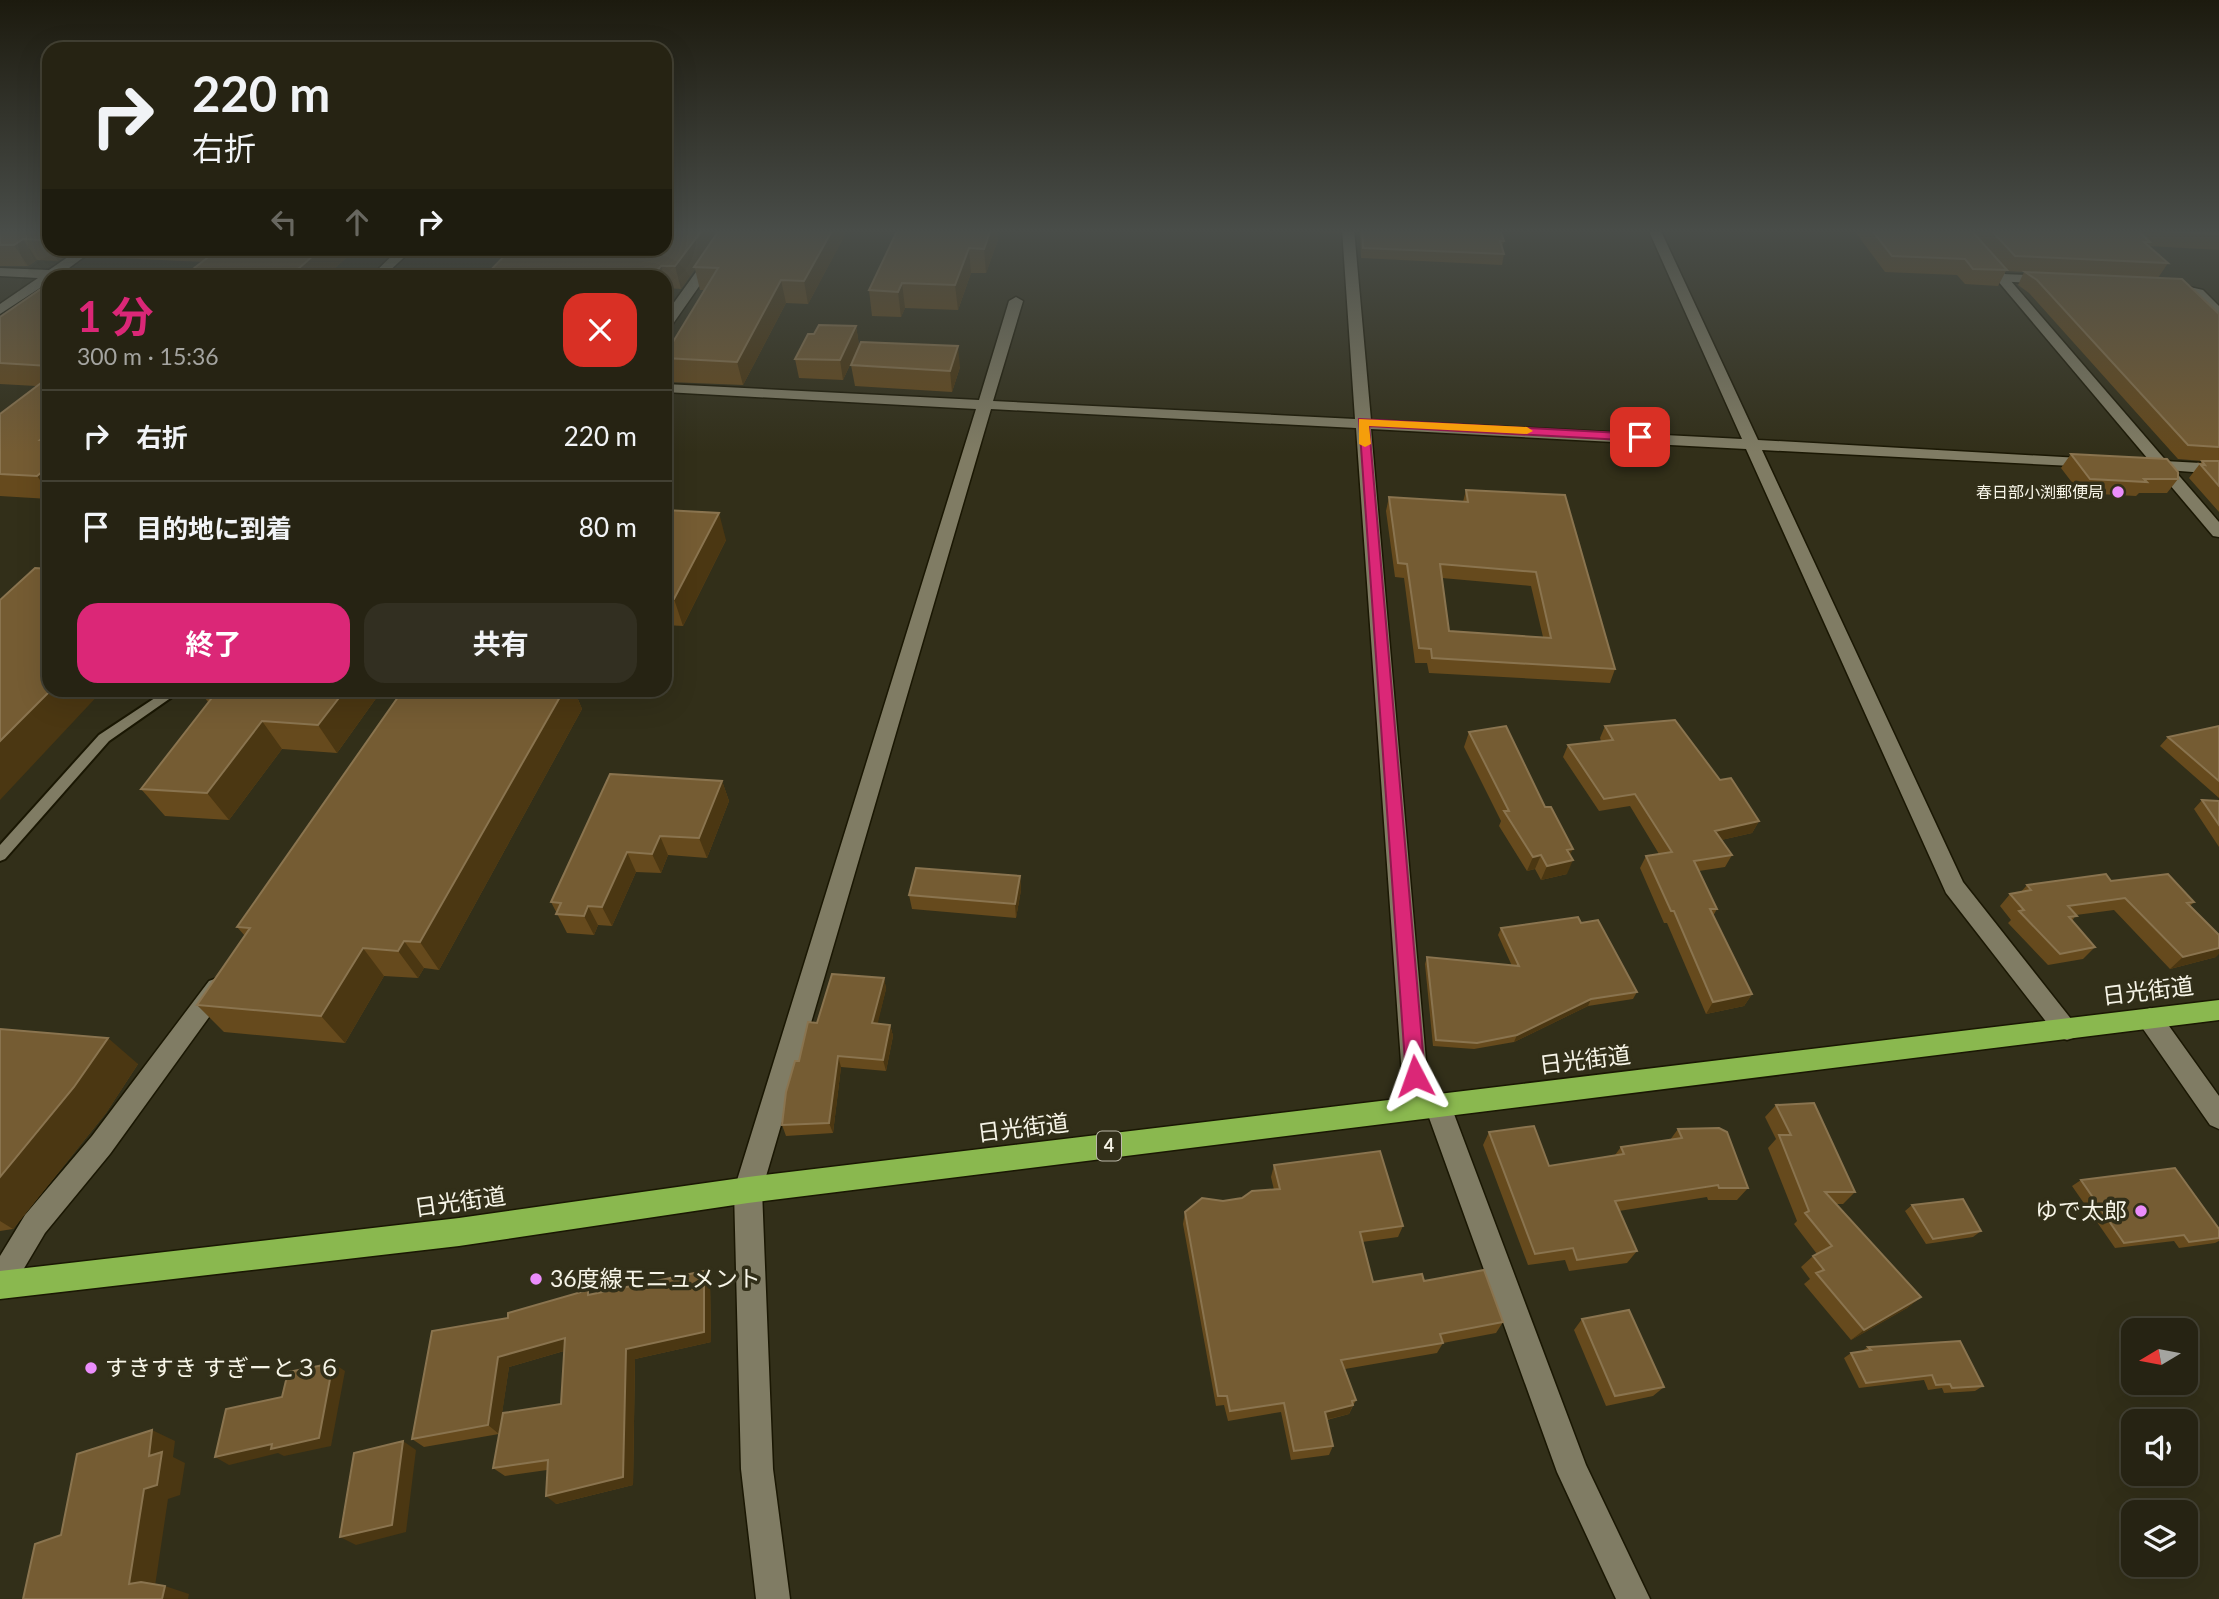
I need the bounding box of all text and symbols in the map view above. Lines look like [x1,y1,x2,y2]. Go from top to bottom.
text: 220 m [192,64,330,122]
icon: right [77,70,168,161]
text: 右折 [192,128,256,167]
icon: left [265,203,303,241]
icon: ahead [338,203,376,241]
icon: right [411,203,449,241]
text: 1 分 [77,291,154,341]
button: close [563,293,637,367]
text: 300 m · 15:36 [77,342,219,370]
pin [1610,407,1670,467]
icon: right [77,417,115,455]
icon: arrive [1621,418,1659,456]
text: 220 m [564,420,637,452]
text: 右折 [136,421,188,453]
place label: 春日部小渕郵便局 [1976,482,2104,501]
marker: 春日部小渕郵便局 [2110,484,2126,500]
icon: arrive [77,508,115,546]
text: 80 m [579,511,637,543]
text: 目的地に到着 [136,512,292,544]
button: 終了 [77,603,350,683]
button: 共有 [364,603,637,683]
street label: 日光街道 [2101,971,2195,1010]
position arrow [1378,1039,1452,1113]
street label: 日光街道 [1538,1040,1632,1079]
street label: 日光街道 [976,1108,1070,1147]
road number: 4 [1097,1132,1121,1161]
street label: 日光街道 [412,1181,507,1221]
place label: ゆで太郎 [2035,1196,2127,1224]
marker: ゆで太郎 [2133,1203,2149,1219]
place label: 36度線モニュメント [550,1264,761,1292]
marker: 36度線モニュメント [528,1271,544,1287]
north arrow [2121,1318,2198,1395]
map controls [2121,1318,2198,1577]
place label: すきすき すぎーと３６ [105,1353,341,1381]
marker: すきすき すぎーと３６ [83,1360,99,1376]
button: sound [2121,1409,2198,1486]
button: layers [2121,1500,2198,1577]

